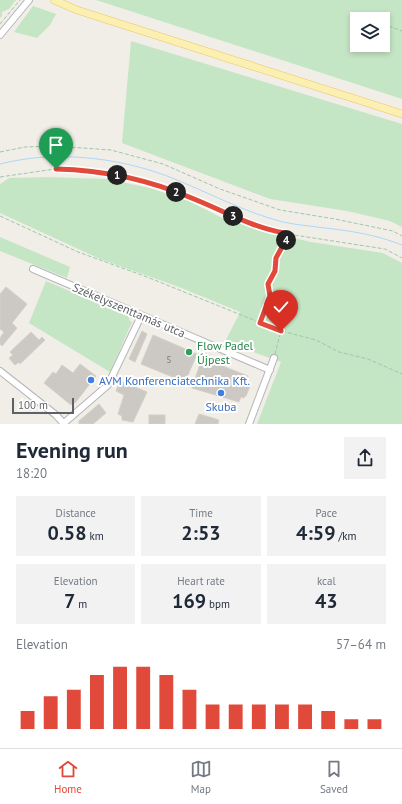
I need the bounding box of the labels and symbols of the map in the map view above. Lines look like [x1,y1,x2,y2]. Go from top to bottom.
pin [39,128,73,169]
pin: 1 [107,165,127,185]
pin: 2 [166,182,186,202]
pin: 3 [223,206,243,226]
pin: 4 [276,230,296,250]
street label: Székelyszenttamás utca [70,279,188,341]
pin [264,290,298,331]
place label: Flow Padel Újpest [197,338,254,367]
marker: Flow Padel Újpest [184,347,194,357]
house number: 5 [166,353,172,366]
place label: AVM Konferenciatechnika Kft. [99,373,250,388]
marker: AVM Konferenciatechnika Kft. [86,375,96,385]
marker: Skuba [216,388,226,398]
scale bar [12,396,74,415]
place label: Skuba [205,399,237,414]

